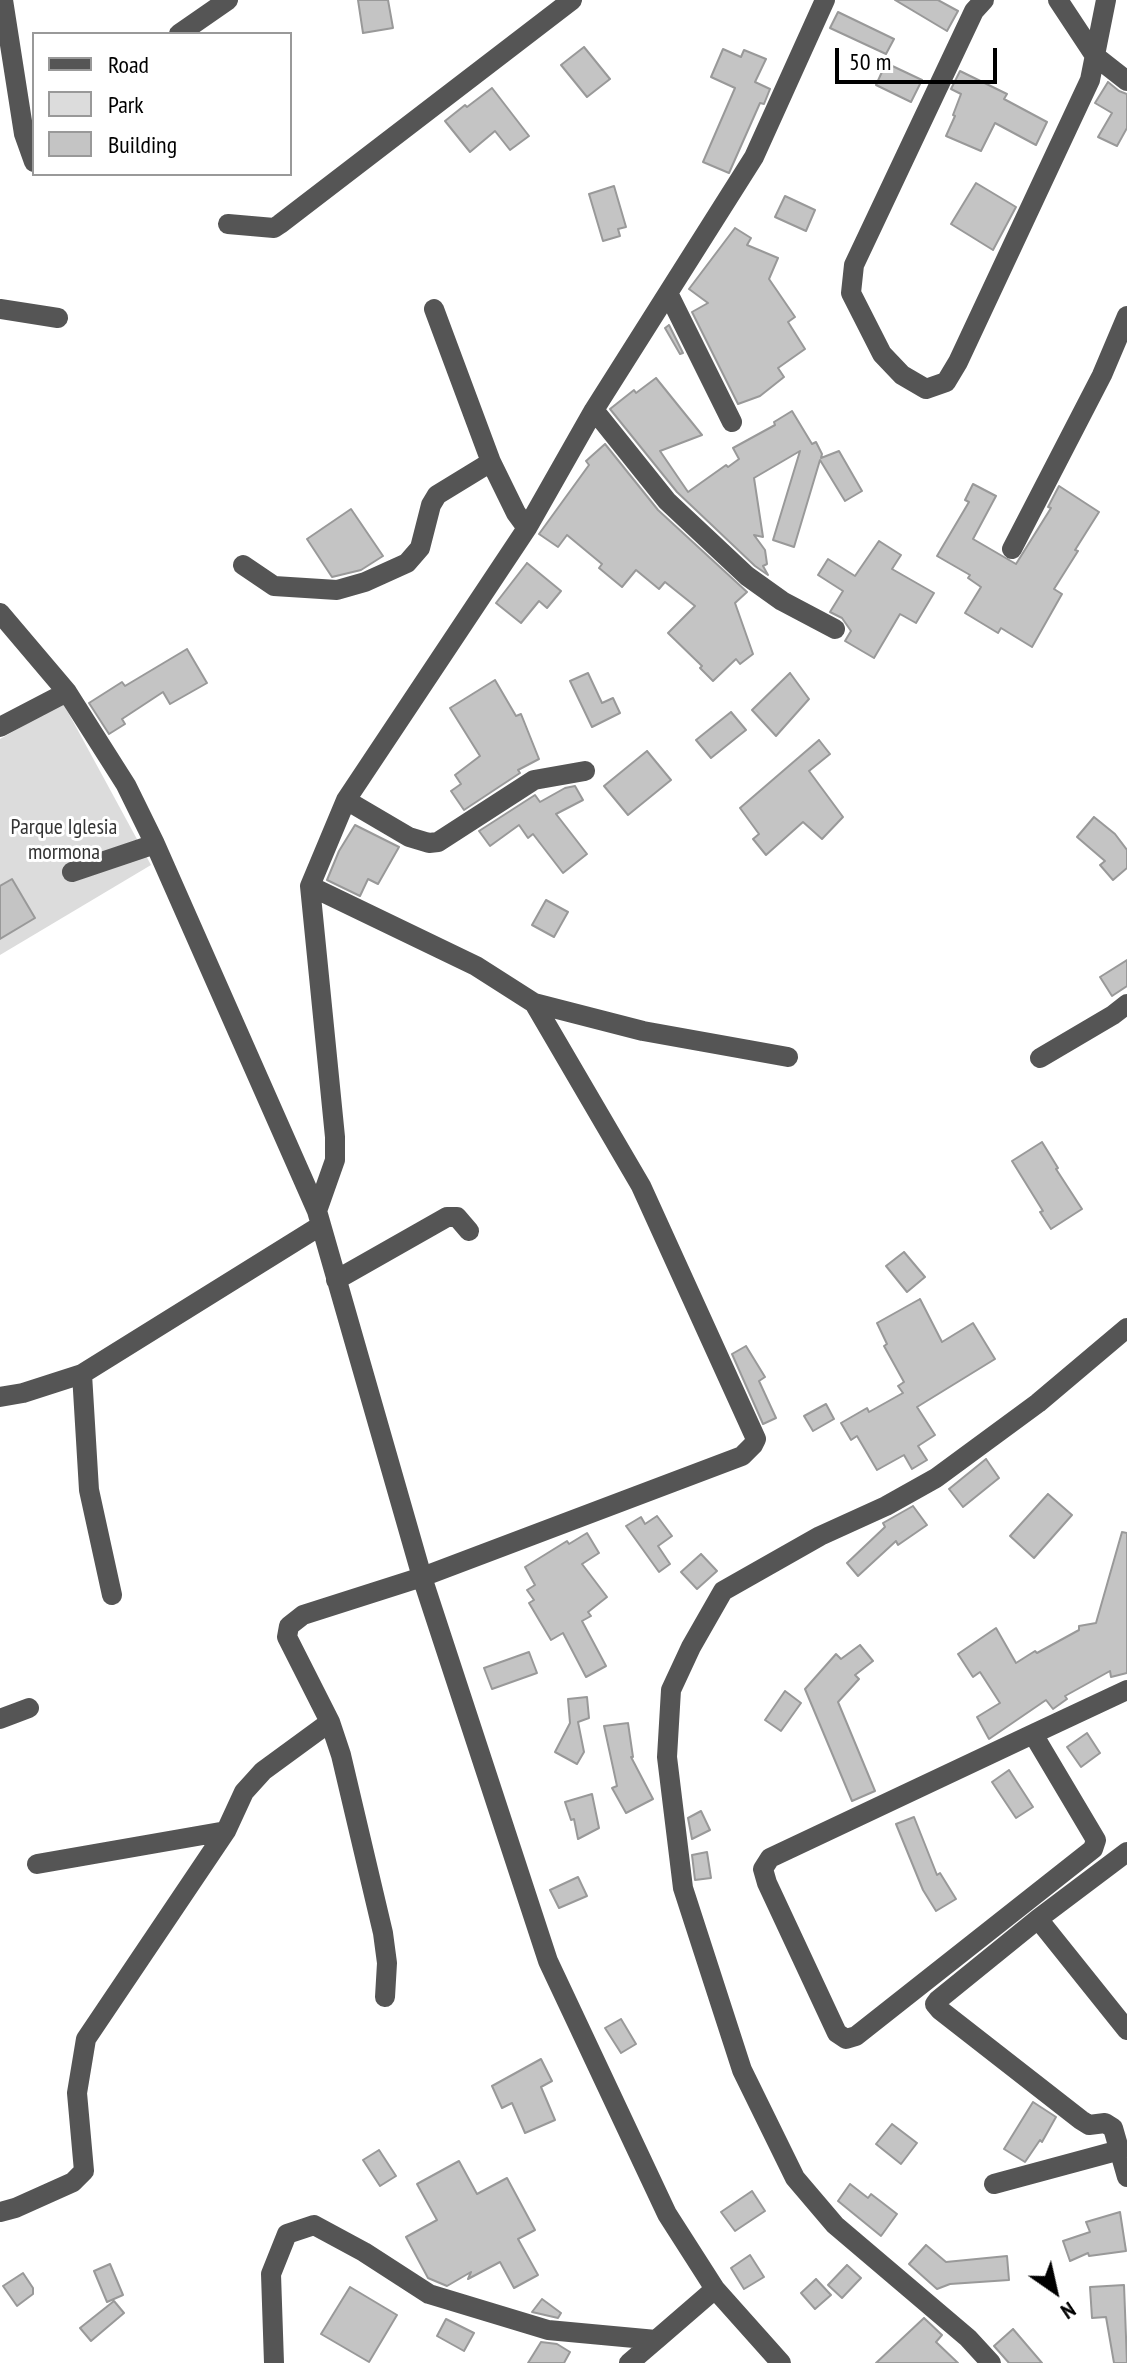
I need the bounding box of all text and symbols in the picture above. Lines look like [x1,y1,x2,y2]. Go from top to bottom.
legend [32,32,292,176]
scale bar [839,32,1001,82]
text: 50 m [849,46,891,77]
text: Road [108,49,149,80]
text: Park [108,89,144,120]
text: Building [108,129,177,160]
park label: Parque Iglesia mormona [11,815,117,866]
north arrow [1015,2251,1095,2331]
text: N [1056,2296,1081,2326]

